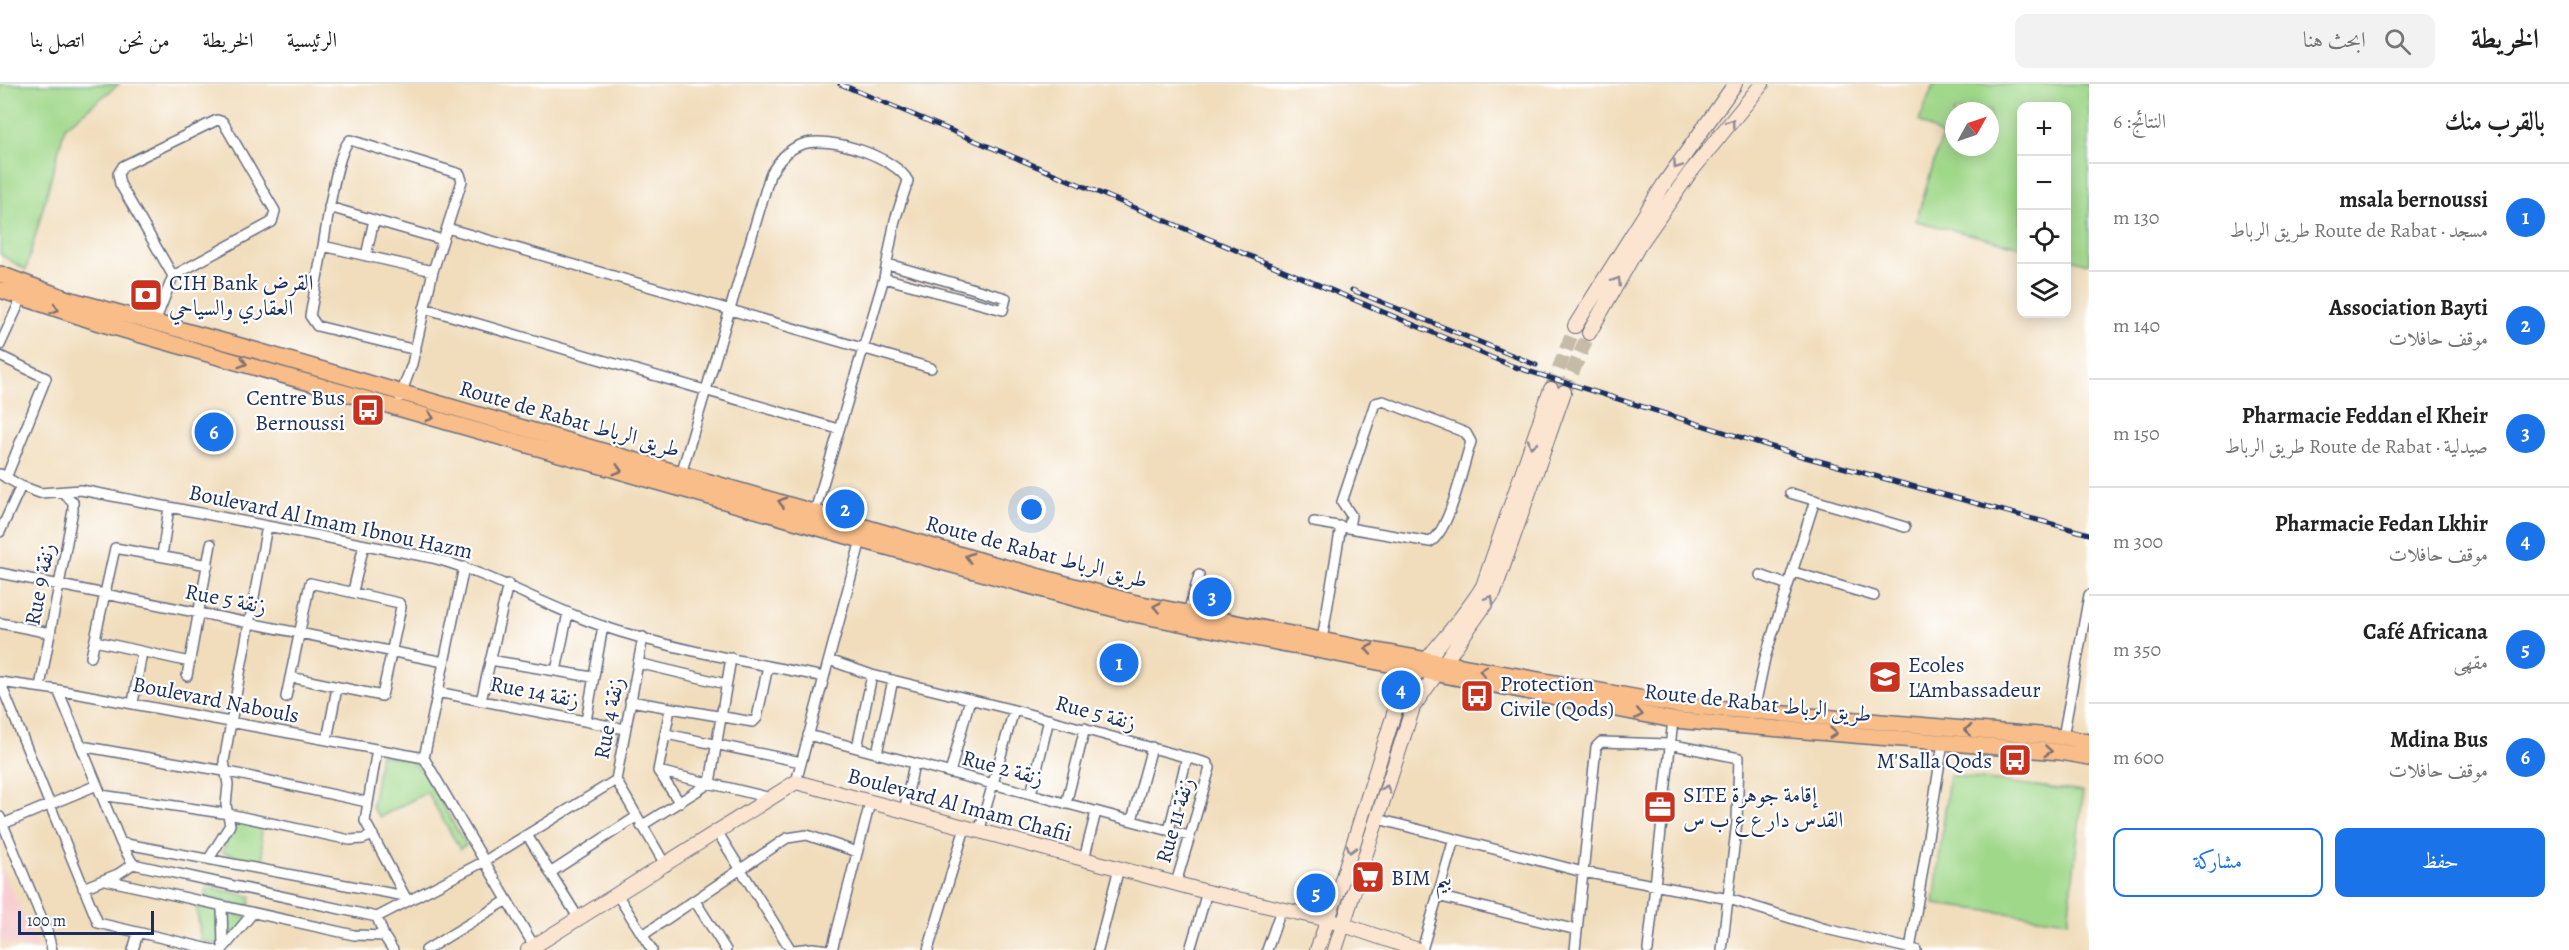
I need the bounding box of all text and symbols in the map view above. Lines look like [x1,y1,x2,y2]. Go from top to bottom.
search box [2015,14,2435,68]
text: الخريطة [2471,20,2539,58]
text: ابحث هنا [2303,25,2366,55]
icon: search [2381,25,2414,58]
text: اتصل بنا [30,26,85,54]
text: من نحن [118,26,170,54]
text: الخريطة [203,26,254,54]
text: الرئيسية [287,26,337,54]
north arrow [1945,102,1999,156]
map controls [2017,102,2071,318]
button: + [2017,102,2071,156]
text: بالقرب منك [2444,104,2545,139]
text: النتائج: 6 [2113,108,2166,135]
one-way arrow [1723,119,1734,130]
button: − [2017,156,2071,210]
one-way arrow [1673,159,1684,170]
text: msala bernoussi [2339,185,2488,215]
text: 130 m [2113,204,2159,231]
text: 1 [2522,204,2529,231]
button: locate [2017,210,2071,264]
text: مسجد · Route de Rabat طريق الرباط [2229,217,2488,244]
button: layers [2017,264,2071,318]
place label: CIH Bank القرض العقاري والسياحي [169,268,314,326]
bank icon: CIH Bank القرض العقاري والسياحي [128,277,164,313]
one-way arrow [1610,277,1621,288]
text: Association Bayti [2329,293,2488,323]
one-way arrow [49,302,60,315]
text: 140 m [2113,312,2160,339]
text: 2 [2521,312,2530,339]
text: موقف حافلات [2388,325,2488,352]
one-way arrow [237,356,248,368]
street label: Route de Rabat طريق الرباط [456,373,684,465]
place label: Centre Bus Bernoussi [246,383,345,438]
bus stop icon: Centre Bus Bernoussi [350,392,386,428]
text: Pharmacie Feddan el Kheir [2242,401,2488,431]
pin: 6 [194,410,234,454]
one-way arrow [424,410,435,422]
text: 150 m [2113,420,2160,447]
text: 3 [2521,420,2530,447]
text: صيدلية · Route de Rabat طريق الرباط [2224,433,2488,460]
one-way arrow [1526,438,1539,449]
one-way arrow [612,463,623,475]
street label: Boulevard Al Imam Ibnou Hazm [186,477,475,567]
pin: 2 [826,486,864,532]
your location [1017,495,1046,524]
one-way arrow [777,497,787,510]
street label: Route de Rabat طريق الرباط [923,508,1151,596]
text: Pharmacie Fedan Lkhir [2275,509,2488,539]
text: 300 m [2113,528,2163,555]
text: 4 [2521,528,2530,555]
street label: Rue 9 زنقة [17,541,63,628]
text: موقف حافلات [2388,541,2488,568]
one-way arrow [964,552,975,564]
pin: 3 [1192,574,1232,620]
street label: Rue 5 زنقة [183,576,269,622]
one-way arrow [1482,595,1494,605]
one-way arrow [1153,601,1163,614]
text: Café Africana [2363,617,2488,647]
text: 350 m [2113,636,2161,663]
text: 5 [2521,636,2530,663]
pin: 1 [1100,640,1138,686]
one-way arrow [1364,643,1374,656]
text: مقهى [2453,649,2488,676]
place label: Ecoles L'Ambassadeur [1908,650,2041,705]
school or university icon: Ecoles L'Ambassadeur [1867,659,1903,695]
one-way arrow [1479,665,1489,678]
pin: 4 [1382,668,1420,712]
street label: Boulevard Nabouls [130,669,302,731]
street label: Rue 14 زنقة [488,669,582,715]
place label: Protection Civile (Qods) [1500,669,1614,724]
street label: Rue 4 زنقة [586,675,632,762]
street label: Route de Rabat طريق الرباط [1643,676,1873,730]
bus stop icon: Protection Civile (Qods) [1459,678,1495,714]
street label: Rue 5 زنقة [1052,688,1139,738]
one-way arrow [1634,707,1644,720]
one-way arrow [1964,724,1973,737]
text: Mdina Bus [2390,725,2488,755]
one-way arrow [1829,726,1838,739]
bus stop icon: M'Salla Qods [1997,742,2033,778]
street label: Rue 2 زنقة [959,743,1047,793]
one-way arrow [2044,744,2053,757]
text: 600 m [2113,744,2164,771]
text: 6 [2521,744,2530,771]
place label: M'Salla Qods [1877,746,1992,776]
text: موقف حافلات [2388,757,2488,784]
street label: Boulevard Al Imam Chafii [844,761,1075,849]
street label: Rue 11 زنقة [1148,774,1201,867]
place label: SITE إقامة جوهرة القدس دار ع ع ب س [1683,780,1843,838]
one-way arrow [1379,784,1391,795]
office icon: SITE إقامة جوهرة القدس دار ع ع ب س [1642,789,1678,825]
button: مشاركة [2113,828,2323,897]
button: حفظ [2335,828,2545,897]
one-way arrow [1346,843,1358,854]
supermarket icon: BIM بيم [1350,859,1386,895]
place label: BIM بيم [1391,863,1452,899]
pin: 5 [1296,870,1336,916]
scale bar [18,908,154,936]
text: 100 m [27,910,66,932]

